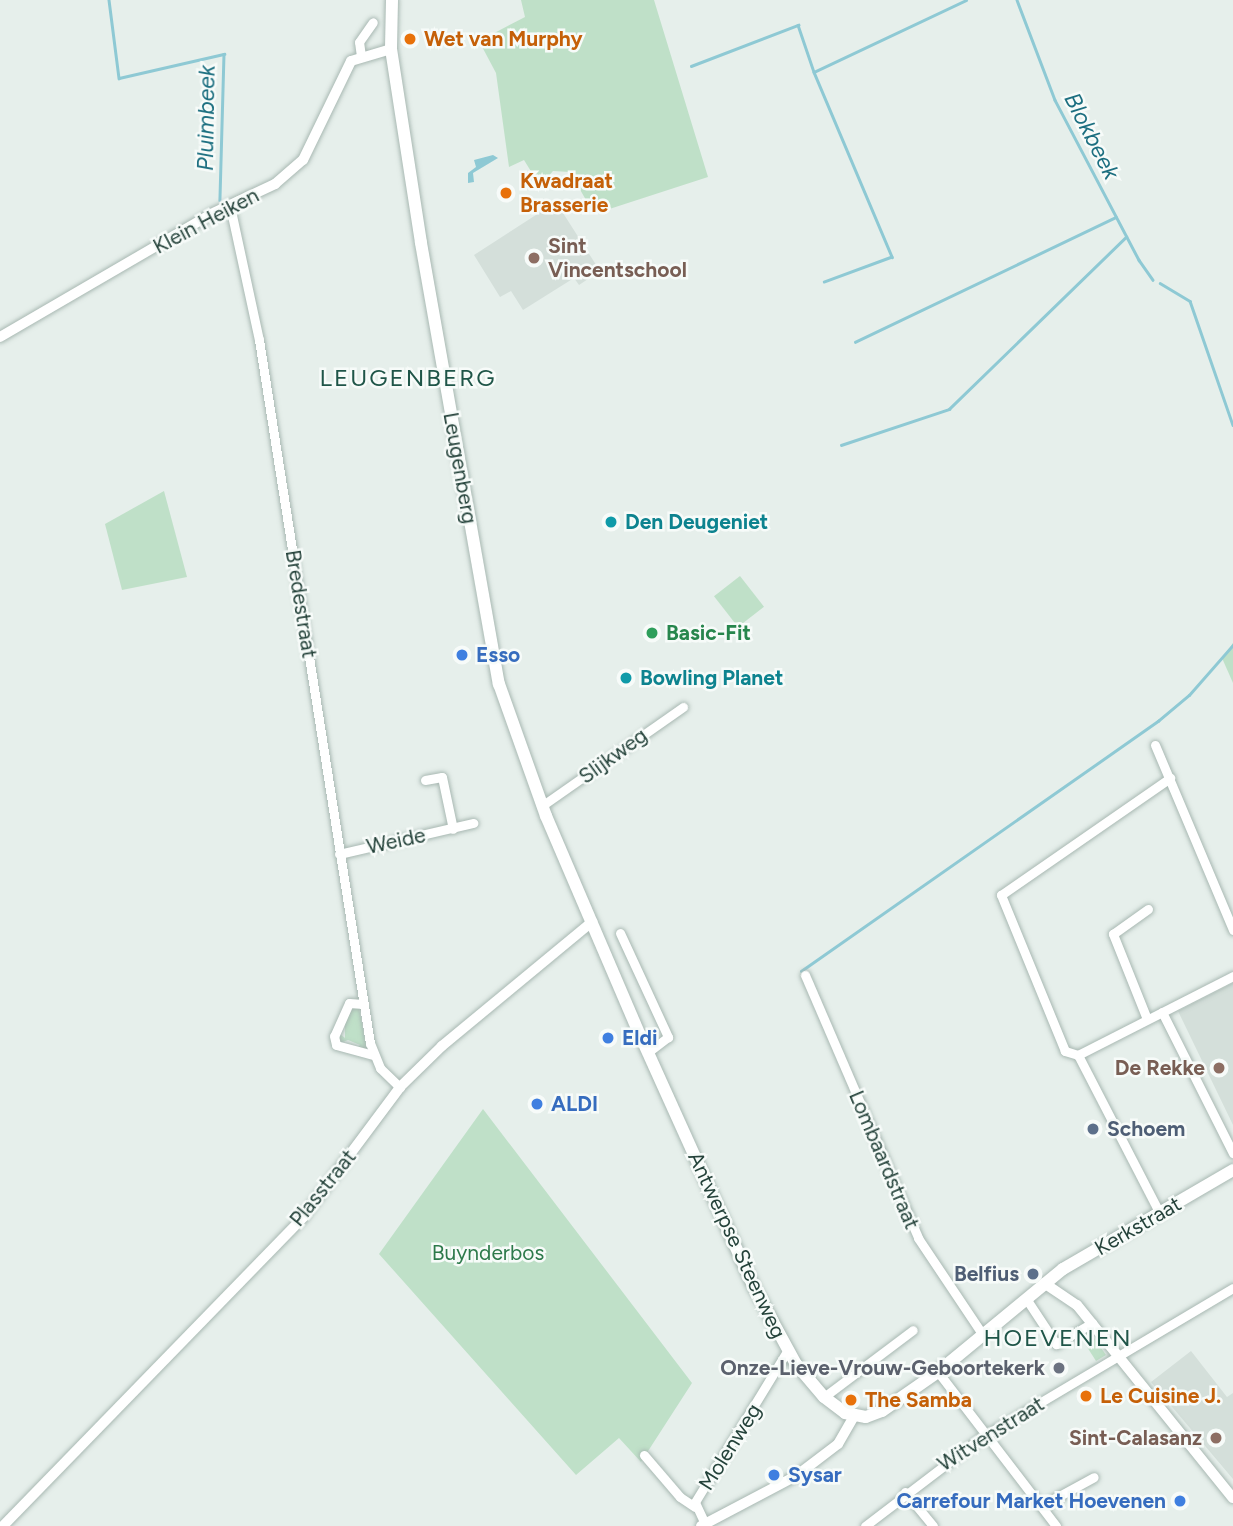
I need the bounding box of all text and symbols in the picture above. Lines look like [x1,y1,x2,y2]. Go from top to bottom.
place label: Wet van Murphy [424,26,583,52]
marker: Wet van Murphy [402,31,418,47]
water label: Pluimbeek [191,65,221,171]
water label: Blokbeek [1058,88,1126,184]
place label: Kwadraat Brasserie [520,168,613,218]
street label: Klein Heiken [149,183,263,259]
marker: Kwadraat Brasserie [498,185,514,201]
place label: Sint Vincentschool [548,233,687,283]
marker: Sint Vincentschool [526,250,542,266]
district label: LEUGENBERG [321,364,495,392]
street label: Leugenberg [438,410,482,526]
place label: Den Deugeniet [625,509,768,535]
marker: Den Deugeniet [603,514,619,530]
street label: Bredestraat [280,548,322,660]
place label: Basic-Fit [666,620,751,646]
marker: Basic-Fit [644,625,660,641]
place label: Esso [476,642,520,668]
marker: Esso [454,647,470,663]
place label: Bowling Planet [640,665,783,691]
marker: Bowling Planet [618,670,634,686]
street label: Slijkweg [574,723,652,789]
street label: Weide [364,822,428,860]
place label: Eldi [622,1025,658,1051]
marker: Eldi [600,1030,616,1046]
place label: De Rekke [1115,1055,1205,1081]
marker: De Rekke [1211,1060,1227,1076]
street label: Lombaardstraat [843,1087,925,1233]
place label: ALDI [551,1091,598,1117]
marker: ALDI [529,1096,545,1112]
place label: Schoem [1107,1116,1185,1142]
marker: Schoem [1085,1121,1101,1137]
street label: Plasstraat [284,1145,362,1231]
street label: Antwerpse Steenweg [683,1148,791,1342]
street label: Kerkstraat [1090,1191,1186,1261]
park label: Buynderbos [432,1240,544,1266]
place label: Belfius [954,1261,1019,1287]
marker: Belfius [1025,1266,1041,1282]
district label: HOEVENEN [984,1324,1132,1352]
place label: Onze-Lieve-Vrouw-Geboortekerk [720,1355,1045,1381]
marker: Onze-Lieve-Vrouw-Geboortekerk [1051,1360,1067,1376]
place label: Le Cuisine J. [1100,1383,1221,1409]
place label: The Samba [865,1387,972,1413]
marker: Le Cuisine J. [1078,1388,1094,1404]
street label: Witvenstraat [933,1391,1049,1477]
marker: The Samba [843,1392,859,1408]
street label: Molenweg [693,1399,767,1495]
place label: Sint-Calasanz [1069,1425,1202,1451]
marker: Sint-Calasanz [1208,1430,1224,1446]
place label: Sysar [788,1462,842,1488]
marker: Sysar [766,1467,782,1483]
place label: Carrefour Market Hoevenen [896,1488,1166,1514]
marker: Carrefour Market Hoevenen [1172,1493,1188,1509]

